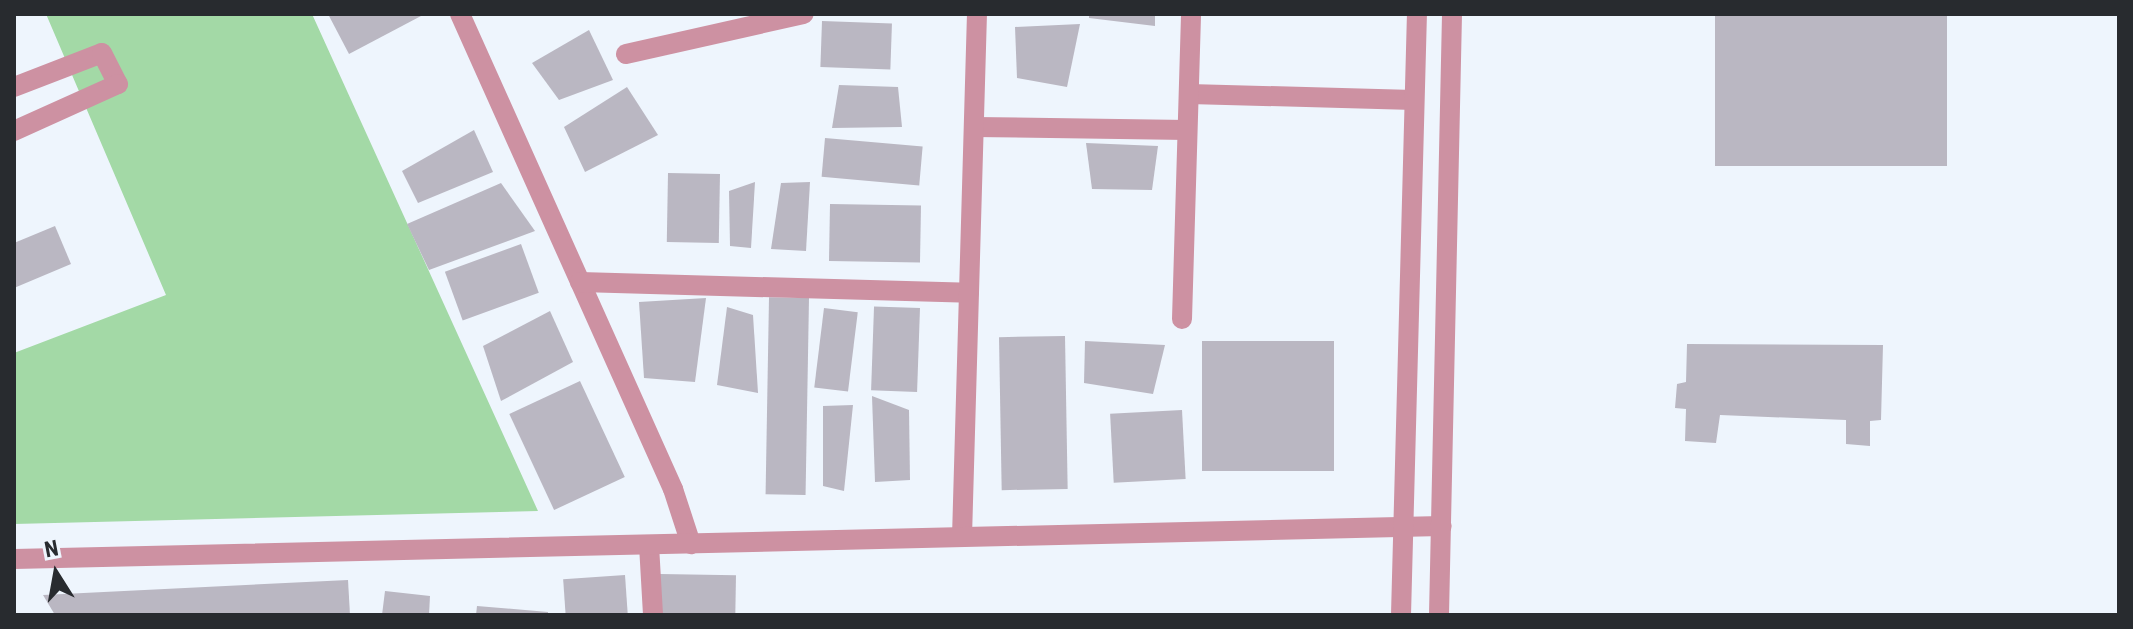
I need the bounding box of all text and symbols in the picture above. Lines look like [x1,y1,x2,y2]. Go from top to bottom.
north arrow [16,533,96,613]
text: N [42,535,60,563]

